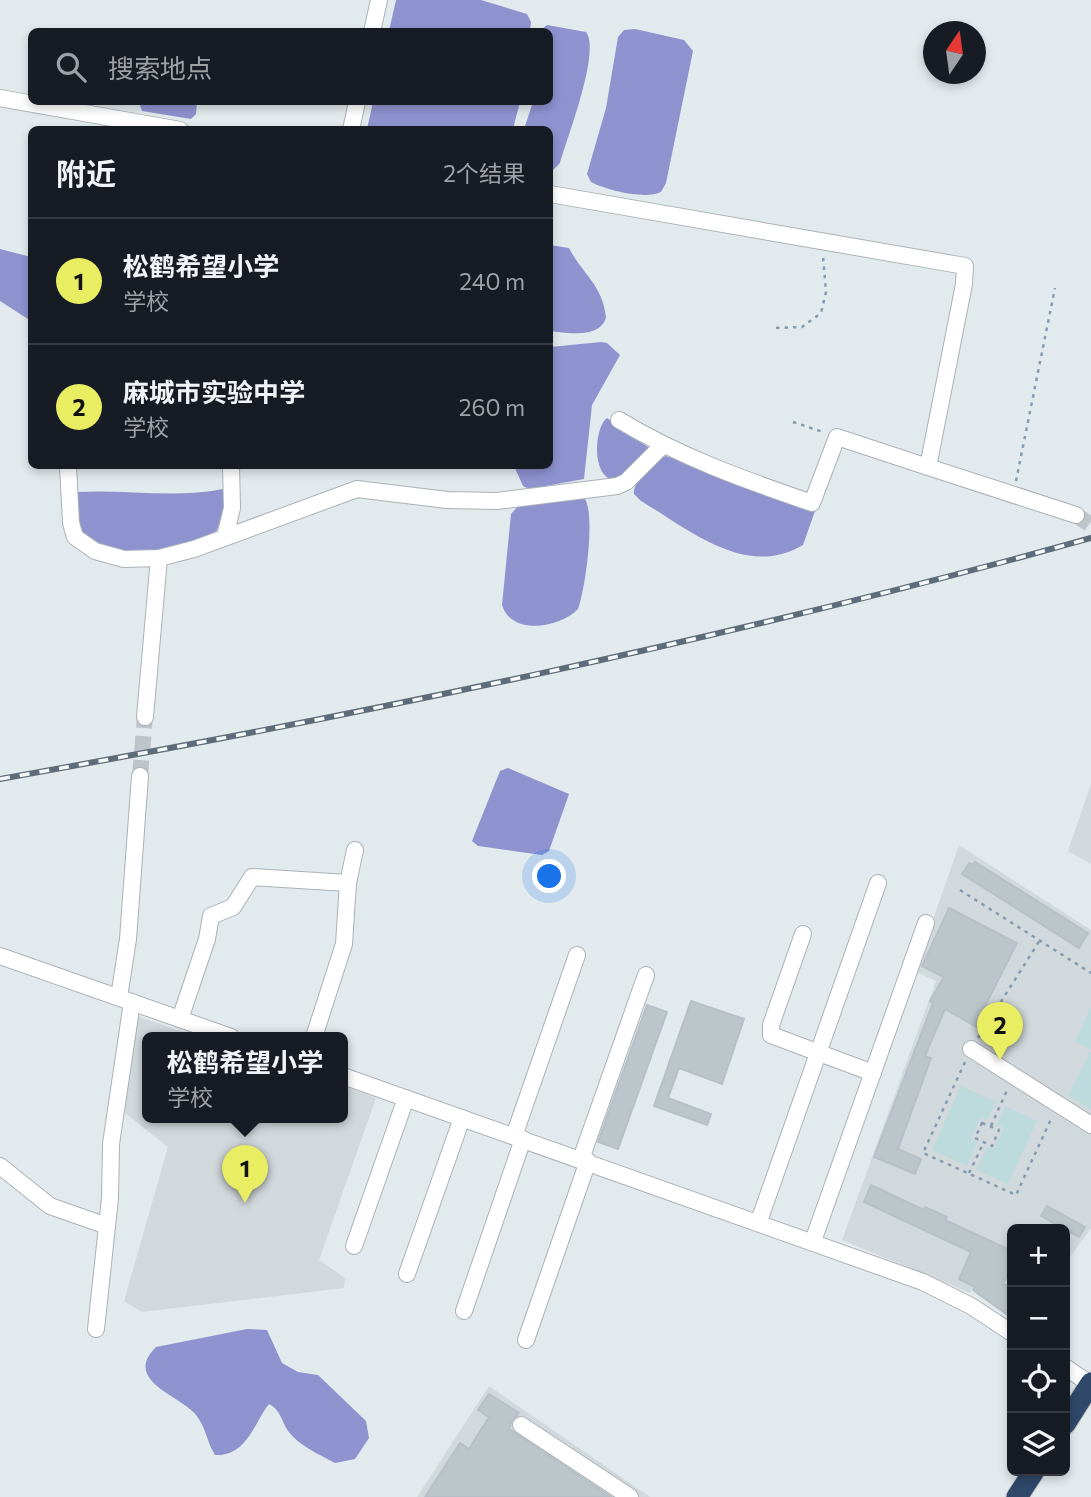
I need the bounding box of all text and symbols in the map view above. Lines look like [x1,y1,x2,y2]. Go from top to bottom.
north arrow [923,21,986,84]
search box [28,28,553,105]
icon: search [52,48,90,86]
text: 搜索地点 [108,52,212,83]
text: 附近 [56,154,116,191]
text: 2个结果 [443,159,525,187]
text: 松鹤希望小学 [123,250,279,281]
text: 1 [74,267,84,295]
text: 240 m [459,267,525,295]
text: 学校 [123,287,169,315]
text: 麻城市实验中学 [123,376,305,407]
text: 2 [72,393,86,421]
text: 260 m [459,393,525,421]
text: 学校 [123,413,169,441]
your location [532,859,566,893]
pin: 2 [977,1002,1023,1060]
popup [142,1032,348,1123]
text: 松鹤希望小学 [167,1046,323,1077]
text: 学校 [167,1083,213,1111]
pin: 1 [222,1145,268,1203]
map controls [1007,1224,1070,1476]
button: + [1007,1224,1070,1287]
button: − [1007,1287,1070,1350]
button: locate [1007,1350,1070,1413]
button: layers [1007,1413,1070,1476]

